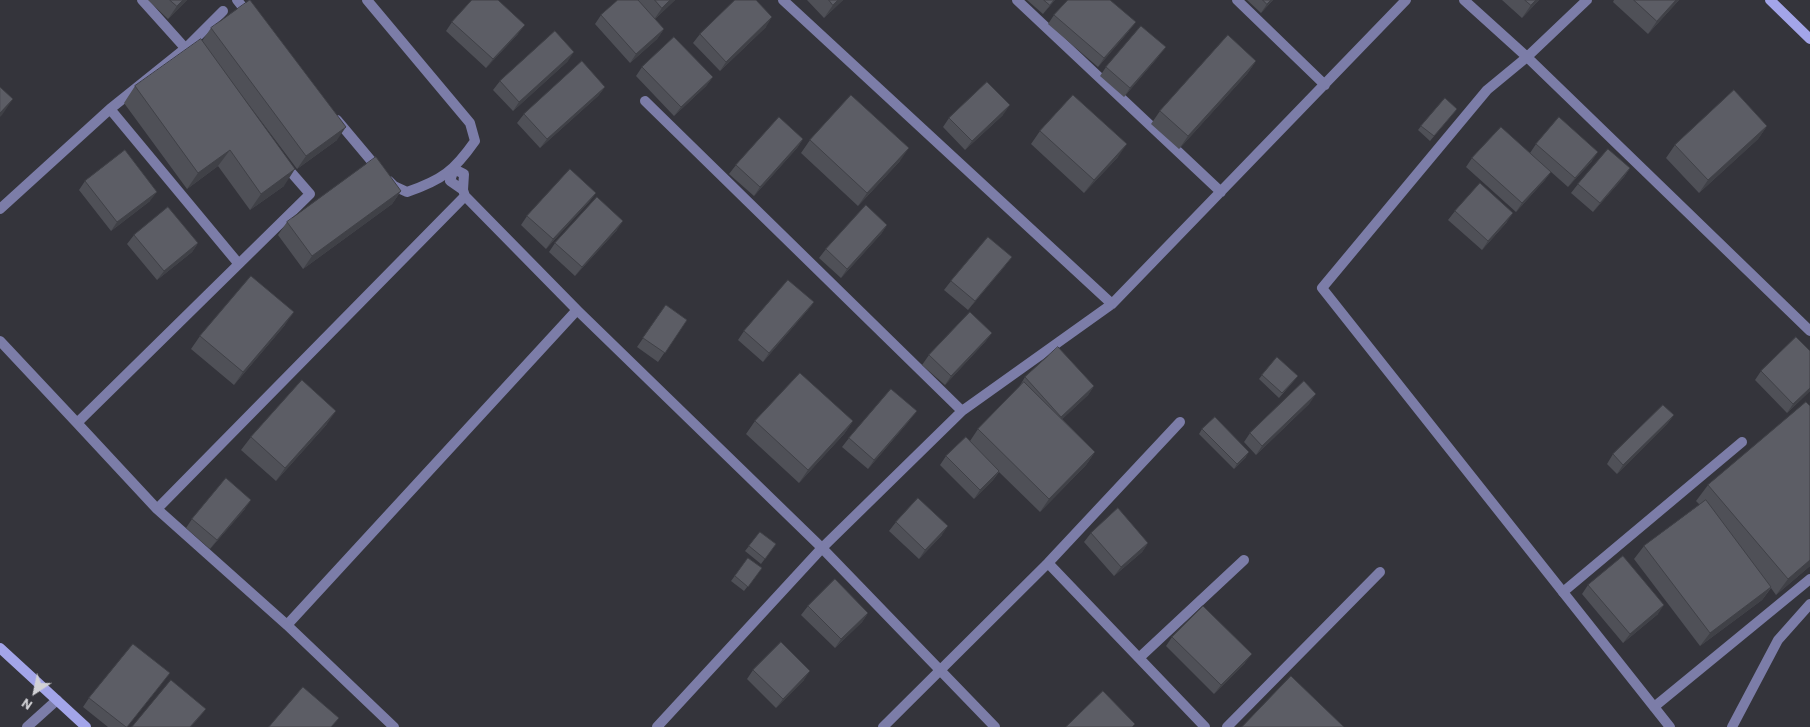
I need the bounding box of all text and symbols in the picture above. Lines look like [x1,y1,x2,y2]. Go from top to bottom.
north arrow [10,667,60,717]
text: N [18,695,35,715]

